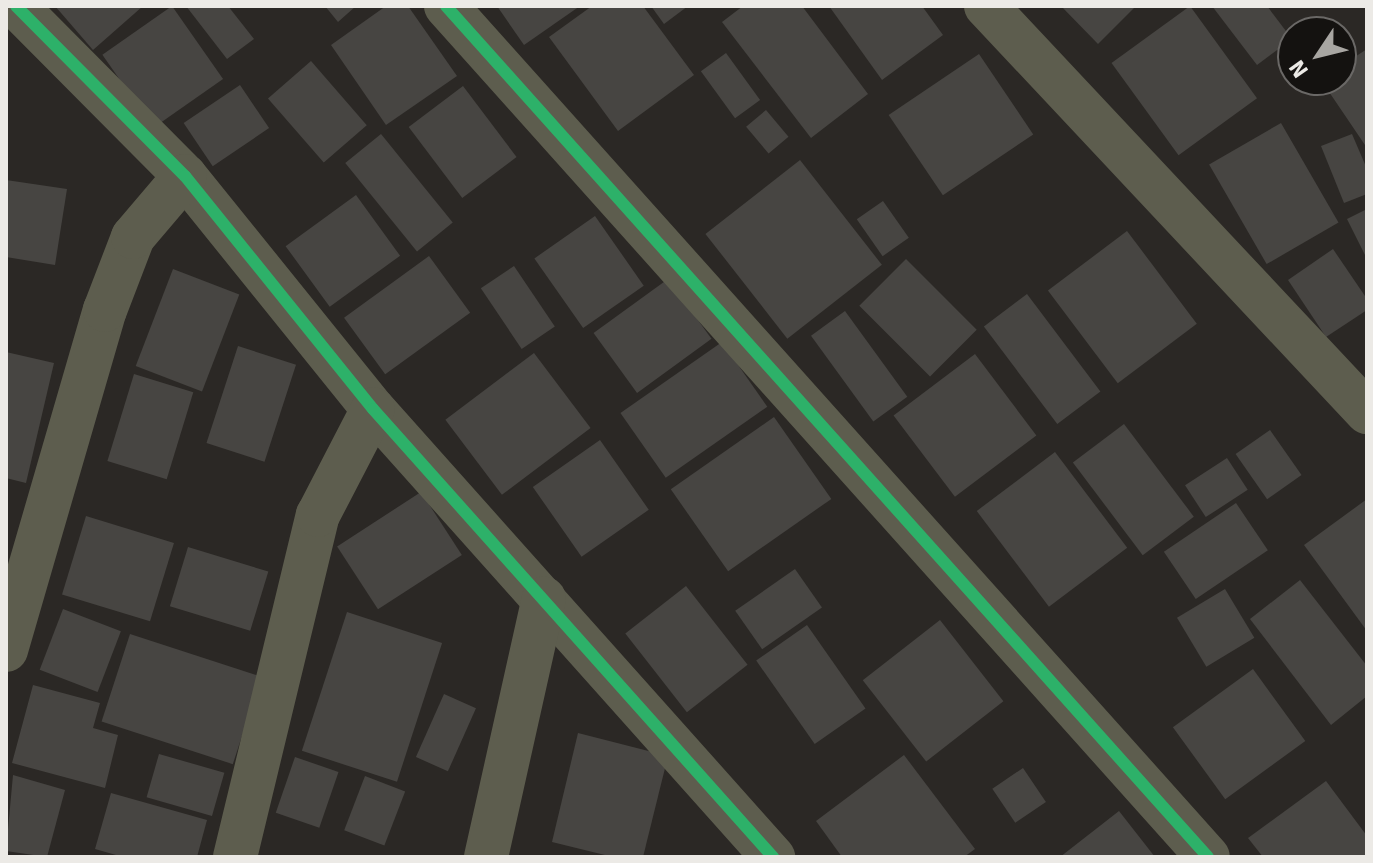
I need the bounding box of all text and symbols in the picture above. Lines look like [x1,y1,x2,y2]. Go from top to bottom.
north arrow [1277,16,1357,96]
text: N [1283,55,1314,83]

